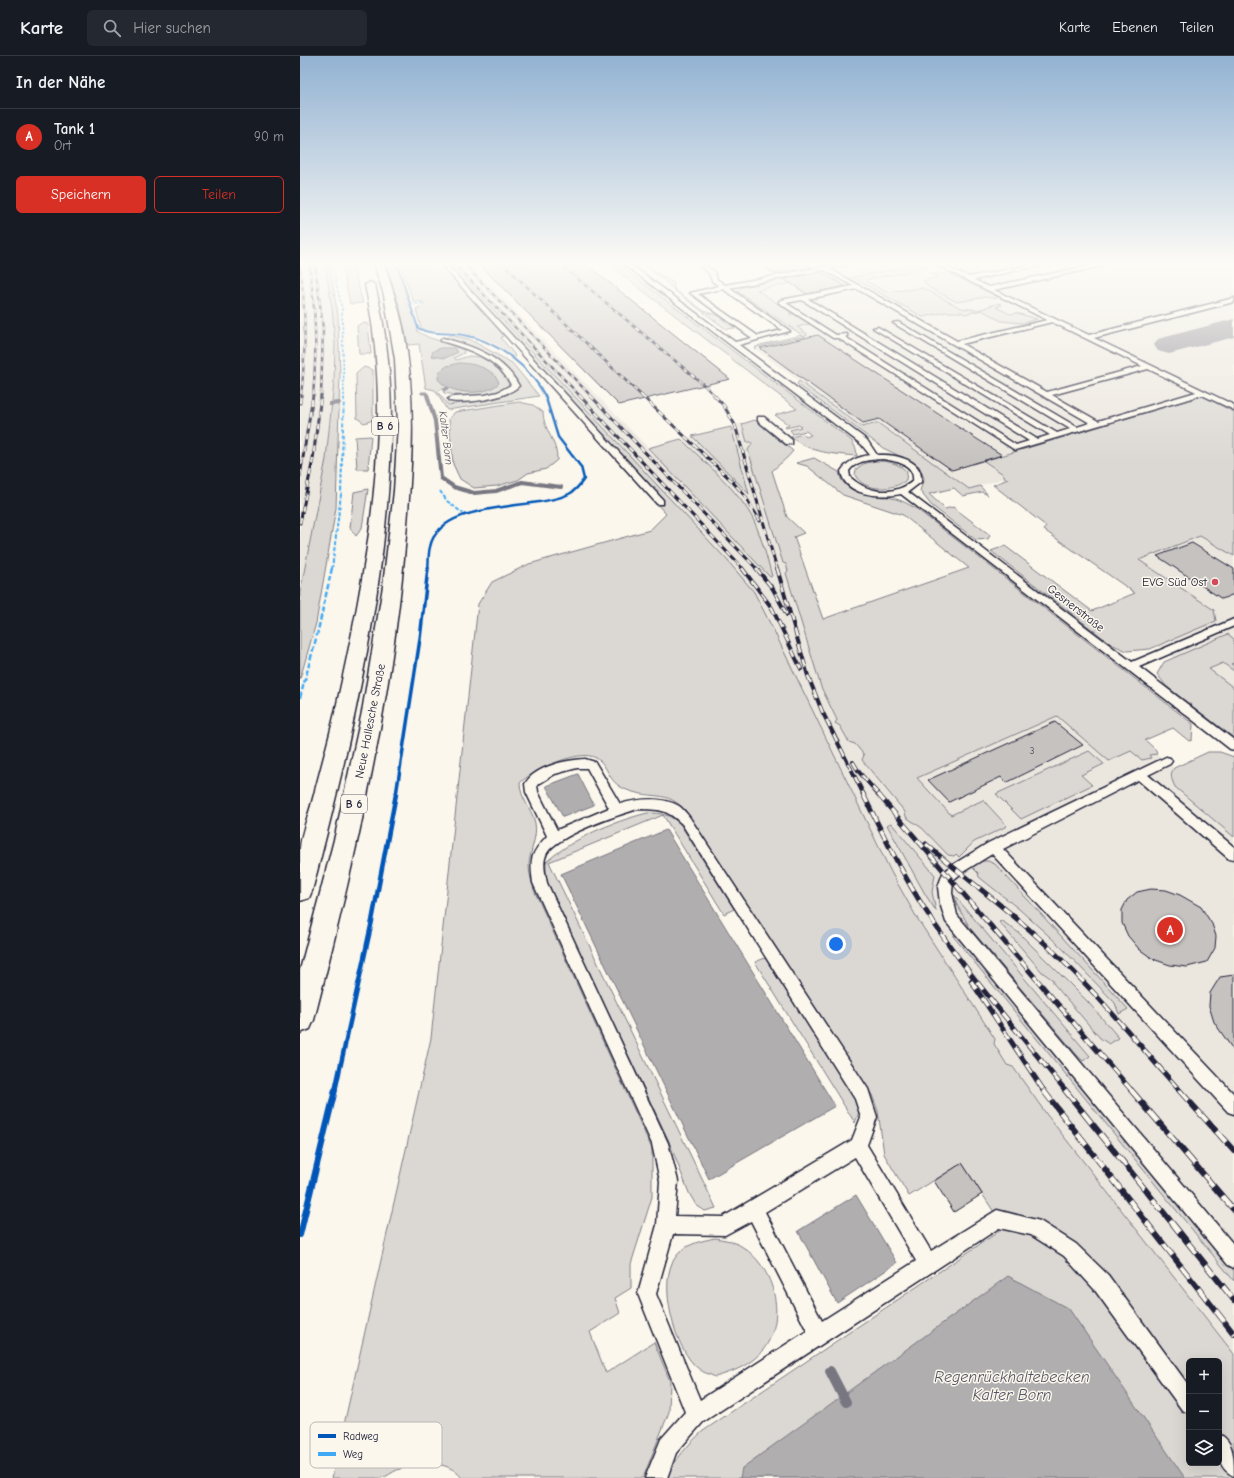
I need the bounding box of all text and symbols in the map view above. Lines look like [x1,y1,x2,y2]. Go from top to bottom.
search box [87,10,367,46]
text: Karte [20,17,63,39]
icon: search [101,17,123,39]
text: Hier suchen [133,19,211,37]
text: Karte [1059,19,1090,36]
text: Ebenen [1112,19,1158,36]
text: Teilen [1180,19,1214,36]
text: In der Nähe [16,73,105,92]
text: Tank 1 [54,120,95,138]
text: A [25,129,33,144]
text: 90 m [254,129,284,144]
text: Ort [54,138,71,153]
button: Speichern [16,176,146,213]
button: Teilen [154,176,284,213]
water label: Kalter Born [436,410,456,466]
road number: B 6 [372,417,398,435]
place label: EVG Süd Ost [1142,575,1208,589]
marker: EVG Süd Ost [1210,577,1220,587]
street label: Gesnerstraße [1045,581,1107,635]
street label: Neue Hallesche Straße [352,662,388,780]
house number: 3 [1029,745,1035,757]
road number: B 6 [341,795,367,813]
pin: A [1157,915,1183,945]
your location [826,934,846,954]
map controls [1186,1358,1222,1466]
button: + [1186,1358,1222,1394]
water label: Regenrückhaltebecken Kalter Born [934,1368,1090,1404]
button: − [1186,1394,1222,1430]
legend [310,1422,442,1468]
text: Radweg [343,1430,379,1443]
button: layers [1186,1430,1222,1466]
text: Weg [343,1448,363,1461]

